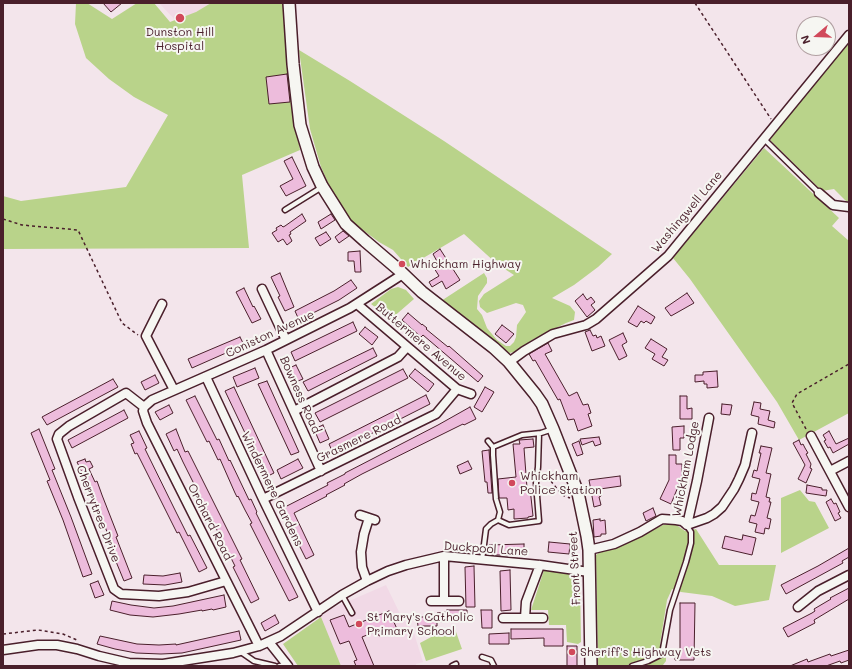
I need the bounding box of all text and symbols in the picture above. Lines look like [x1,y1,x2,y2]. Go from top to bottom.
marker: Dunston Hill Hospital [174,12,186,24]
north arrow [796,16,836,56]
place label: Dunston Hill Hospital [146,25,214,53]
text: N [797,33,814,46]
street label: Washingwell Lane [649,168,725,256]
place label: Whickham Highway [410,257,521,271]
marker: Whickham Highway [397,259,407,269]
street label: Buttermere Avenue [373,300,469,384]
street label: Coniston Avenue [223,307,317,361]
street label: Bowness Road [276,354,324,436]
street label: Grasmere Road [314,412,404,466]
street label: Whickham Lodge [670,420,702,518]
street label: Windermere Gardens [238,429,306,549]
street label: Cherrytree Drive [73,463,123,565]
place label: Whickham Police Station [520,469,602,497]
marker: Whickham Police Station [507,478,517,488]
street label: Orchard Road [184,481,236,563]
street label: Front Street [566,531,584,605]
street label: Duckpool Lane [443,539,529,559]
place label: St Mary's Catholic Primary School [367,610,473,638]
marker: St Mary's Catholic Primary School [354,619,364,629]
place label: Sheriff's Highway Vets [580,645,711,659]
marker: Sheriff's Highway Vets [567,647,577,657]

